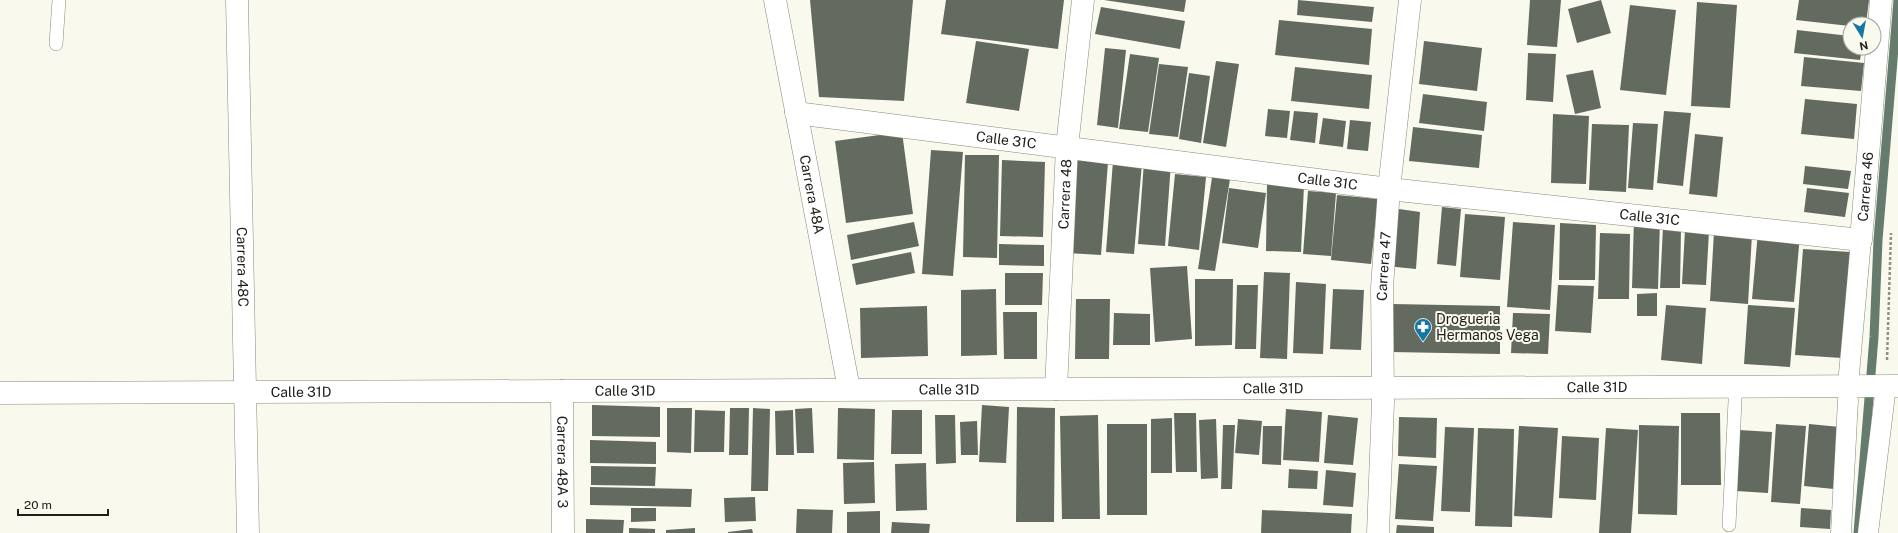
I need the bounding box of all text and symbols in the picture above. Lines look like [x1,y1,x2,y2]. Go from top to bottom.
north arrow [1842,16,1882,56]
text: N [1859,39,1869,53]
street label: Calle 31C [975,128,1037,152]
street label: Carrera 46 [1855,151,1876,222]
street label: Carrera 48A [797,154,827,236]
street label: Carrera 48 [1055,159,1074,230]
street label: Calle 31C [1297,169,1359,193]
street label: Calle 31C [1619,206,1681,228]
street label: Carrera 48C [234,227,251,307]
street label: Carrera 47 [1374,231,1394,301]
place label: Drogueria Hermanos Vega [1436,311,1539,343]
pharmacy icon: Drogueria Hermanos Vega [1413,317,1433,342]
street label: Calle 31D [1567,379,1627,395]
street label: Calle 31D [1243,380,1303,396]
street label: Calle 31D [919,381,979,398]
street label: Calle 31D [595,383,655,399]
street label: Calle 31D [271,384,331,400]
street label: Carrera 48A 3 [554,416,571,509]
scale bar [18,491,108,517]
text: 20 m [24,498,52,512]

